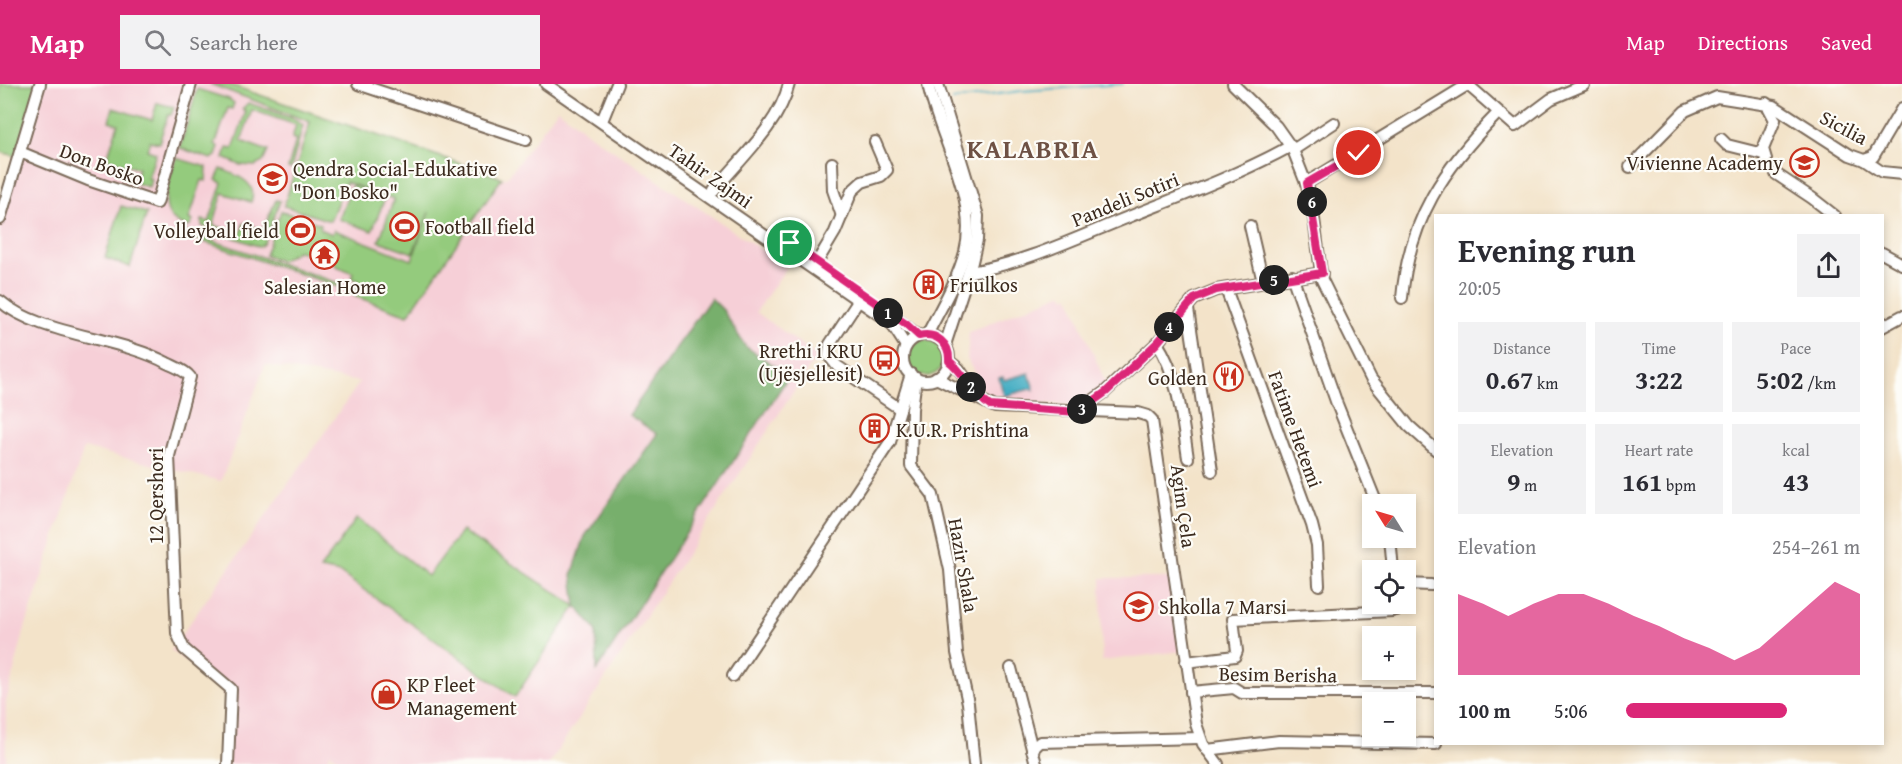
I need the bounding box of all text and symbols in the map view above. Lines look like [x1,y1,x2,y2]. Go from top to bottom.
search box [120,15,540,69]
text: Map [30,22,84,63]
icon: search [141,26,174,59]
text: Search here [189,26,298,58]
text: Map [1626,27,1665,58]
text: Directions [1698,27,1788,58]
text: Saved [1821,27,1872,58]
street label: Sicilia [1815,102,1874,152]
pin [1333,127,1384,178]
district label: KALABRIA [967,129,1099,168]
street label: Don Bosko [56,135,148,193]
street label: Tahir Zajmi [663,135,759,215]
icon: check [1342,136,1375,169]
school or university icon: Vivienne Academy [1788,146,1820,178]
place label: Vivienne Academy [1626,148,1783,177]
place label: Qendra Social-Edukative "Don Bosko" [293,154,498,206]
school or university icon: Qendra Social-Edukative "Don Bosko" [256,163,288,195]
street label: Pandeli Sotiri [1067,164,1183,234]
pin: 6 [1297,187,1327,217]
text: 6 [1308,190,1316,214]
sports icon: Football field [388,210,420,242]
place label: Football field [425,212,535,241]
sports icon: Volleyball field [284,214,316,246]
place label: Volleyball field [153,216,279,245]
pin [764,217,815,268]
icon: arrive [773,226,806,259]
text: Evening run [1458,226,1635,274]
button: share [1797,234,1860,297]
temple icon: Salesian Home [309,239,341,271]
pin: 5 [1259,265,1289,295]
building icon: Friulkos [913,268,945,300]
text: 5 [1270,268,1278,292]
place label: Friulkos [950,270,1018,299]
place label: Salesian Home [264,272,386,301]
text: 20:05 [1458,273,1501,302]
pin: 1 [873,298,903,328]
text: 1 [884,301,892,325]
pin: 4 [1154,312,1184,342]
text: 4 [1165,315,1173,339]
place label: Rrethi i KRU (Ujësjellesit) [758,336,863,388]
text: Distance [1493,336,1551,360]
text: Time [1642,336,1676,360]
text: Pace [1781,336,1811,360]
bus stop icon: Rrethi i KRU (Ujësjellesit) [868,345,900,377]
text: 0.67 [1486,360,1534,399]
text: 3:22 [1635,360,1683,399]
text: 5:02 [1756,360,1804,399]
restaurant icon: Golden [1212,361,1244,393]
place label: Golden [1148,363,1207,392]
street label: Fatime Hetemi [1261,367,1331,492]
text: km [1534,371,1558,395]
text: /km [1804,371,1836,395]
pin: 2 [956,372,986,402]
text: 2 [967,375,975,399]
pin: 3 [1067,394,1097,424]
text: 3 [1078,397,1086,421]
building icon: K.U.R. Prishtina [859,413,891,445]
place label: K.U.R. Prishtina [896,415,1029,444]
text: Elevation [1491,438,1553,462]
text: Heart rate [1625,438,1693,462]
text: kcal [1782,438,1810,462]
street label: 12 Qershori [141,447,170,544]
text: 9 [1507,462,1520,501]
text: 161 [1622,462,1662,501]
text: 43 [1783,462,1809,501]
street label: Agim Çela [1164,463,1204,550]
text: m [1520,473,1537,497]
text: bpm [1662,473,1696,497]
north arrow [1362,494,1416,548]
map controls [1362,494,1416,746]
street label: Hazir Shala [941,516,987,615]
text: Elevation [1458,532,1536,561]
text: 254–261 m [1772,532,1860,561]
button: locate [1362,560,1416,614]
school or university icon: Shkolla 7 Marsi [1122,590,1154,622]
place label: Shkolla 7 Marsi [1159,592,1287,621]
button: + [1362,626,1416,680]
street label: Besim Berisha [1219,658,1338,690]
place label: KP Fleet Management [407,670,517,722]
shop icon: KP Fleet Management [370,679,402,711]
button: − [1362,692,1416,746]
text: 100 m [1458,696,1511,725]
text: 5:06 [1554,696,1588,725]

